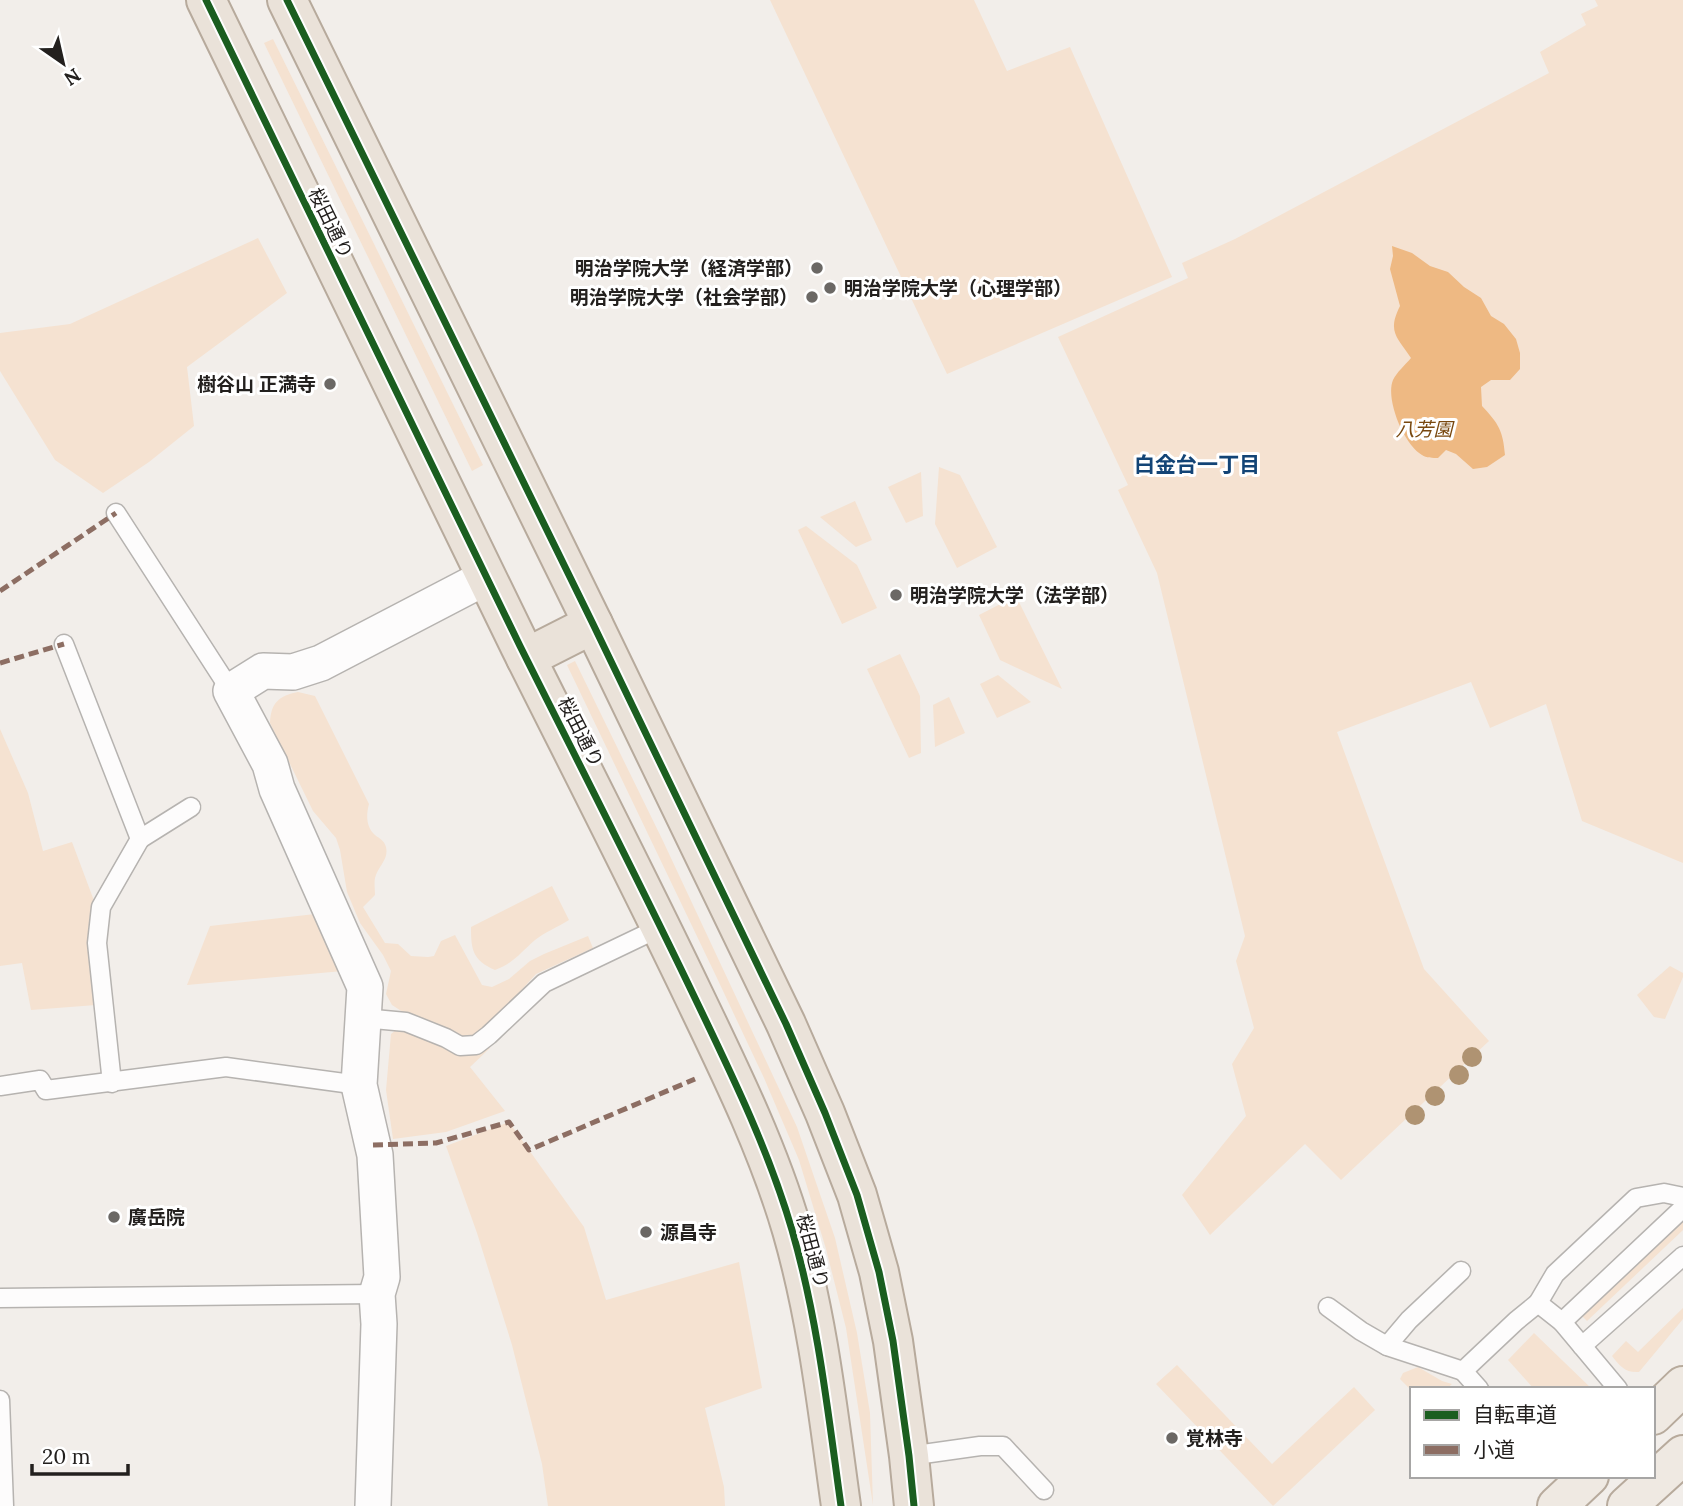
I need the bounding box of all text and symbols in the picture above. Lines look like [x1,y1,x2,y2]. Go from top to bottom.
north arrow [28,28,98,98]
text: N [59,63,85,91]
street label: 桜田通り [304,184,358,262]
place label: 明治学院大学（経済学部） [575,256,803,280]
marker: 明治学院大学（経済学部） [809,260,825,276]
place label: 明治学院大学（心理学部） [844,276,1072,300]
marker: 明治学院大学（心理学部） [822,280,838,296]
place label: 明治学院大学（社会学部） [570,285,798,309]
marker: 明治学院大学（社会学部） [804,289,820,305]
place label: 樹谷山 正満寺 [197,372,316,396]
marker: 樹谷山 正満寺 [322,376,338,392]
park label: 八芳園 [1395,417,1455,441]
district label: 白金台一丁目 [1134,451,1260,478]
place label: 明治学院大学（法学部） [910,583,1119,607]
marker: 明治学院大学（法学部） [888,587,904,603]
street label: 桜田通り [553,693,609,771]
place label: 廣岳院 [128,1205,185,1229]
marker: 廣岳院 [106,1209,122,1225]
street label: 桜田通り [792,1211,834,1291]
place label: 源昌寺 [660,1220,717,1244]
marker: 源昌寺 [638,1224,654,1240]
legend [1410,1387,1655,1478]
text: 自転車道 [1473,1401,1557,1428]
place label: 覚林寺 [1186,1426,1243,1450]
marker: 覚林寺 [1164,1430,1180,1446]
scale bar [32,1432,128,1476]
text: 小道 [1473,1436,1515,1463]
text: 20 m [42,1443,91,1470]

